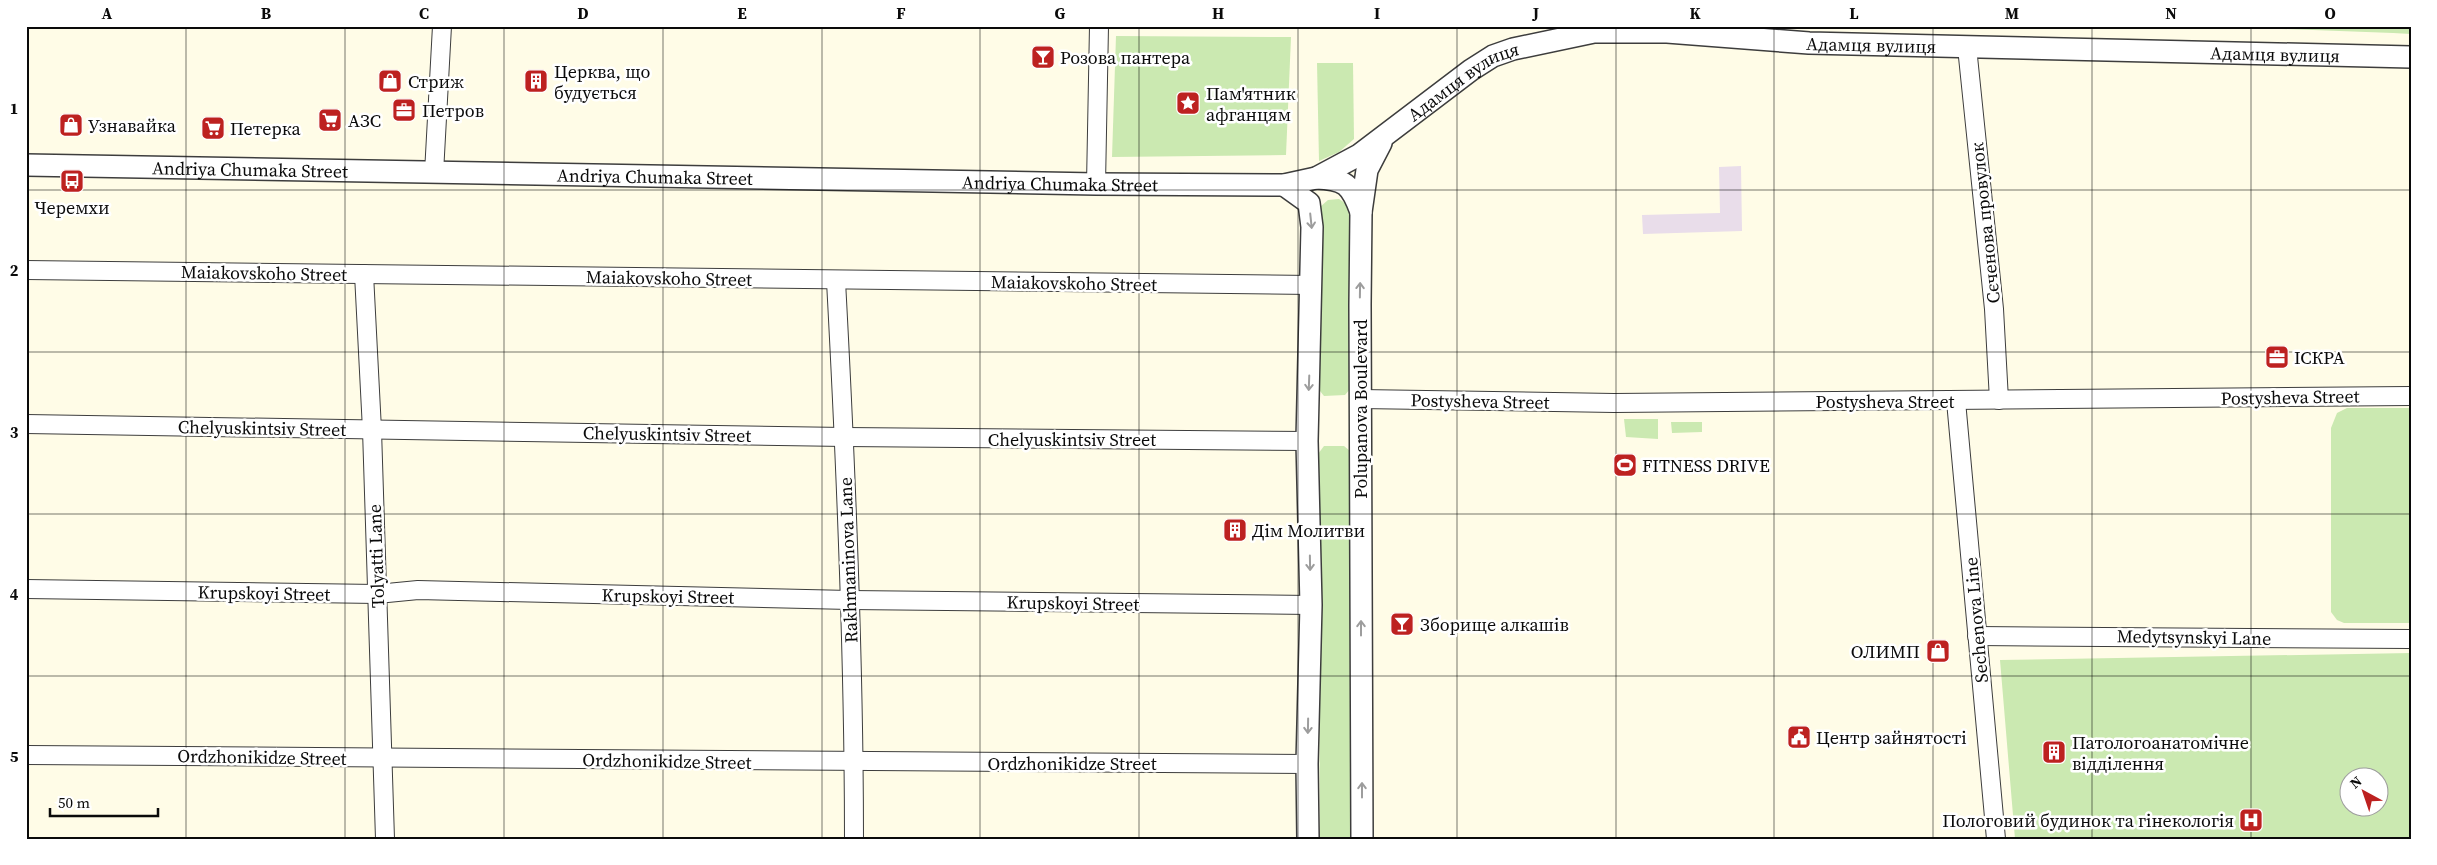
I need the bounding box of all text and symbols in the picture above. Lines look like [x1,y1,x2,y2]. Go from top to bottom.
text: A [102,2,113,24]
text: B [261,2,272,24]
text: C [419,2,429,24]
text: D [577,2,589,24]
text: E [737,2,747,24]
text: F [896,2,906,24]
text: G [1055,2,1066,24]
text: H [1212,2,1224,24]
text: I [1374,2,1380,24]
text: J [1532,2,1539,24]
text: K [1689,2,1701,24]
text: L [1849,2,1859,24]
text: M [2005,2,2019,24]
text: N [2165,2,2177,24]
text: O [2324,2,2336,24]
street label: Адамця вулиця [1806,30,1937,58]
street label: Адамця вулиця [1402,36,1521,127]
street label: Адамця вулиця [2210,40,2340,68]
bar icon: Розова пантера [1030,44,1056,70]
place label: Розова пантера [1060,45,1191,70]
place label: Церква, що будується [554,59,651,105]
shop icon: Стриж [377,68,403,94]
building icon: Церква, що будується [523,68,549,94]
place label: Стриж [408,69,464,94]
place label: Пам'ятник афганцям [1206,81,1296,127]
place icon: Пам'ятник афганцям [1175,90,1201,116]
text: 1 [10,97,18,119]
office icon: Петров [391,97,417,123]
place label: Петров [422,98,484,123]
supermarket icon: АЗС [317,107,343,133]
place label: АЗС [348,108,381,133]
shop icon: Узнавайка [58,112,84,138]
place label: Узнавайка [88,113,177,138]
supermarket icon: Петерка [200,115,226,141]
place label: Петерка [230,116,301,141]
street label: Сєченова провулок [1964,141,2006,305]
street label: Andriya Chumaka Street [152,155,348,183]
street label: Andriya Chumaka Street [557,162,753,190]
bus stop icon: Черемхи [59,168,85,194]
street label: Andriya Chumaka Street [962,169,1158,197]
place label: Черемхи [34,195,110,220]
one-way arrow [1306,213,1316,229]
text: 2 [10,259,19,281]
street label: Maiakovskoho Street [181,259,347,287]
street label: Maiakovskoho Street [586,264,752,292]
street label: Maiakovskoho Street [991,269,1157,297]
one-way arrow [1355,282,1365,298]
street label: Polupanova Boulevard [1348,319,1373,499]
office icon: ІСКРА [2264,344,2290,370]
place label: ІСКРА [2294,345,2345,370]
one-way arrow [1304,375,1314,391]
street label: Postysheva Street [2220,383,2360,411]
street label: Postysheva Street [1410,387,1550,415]
street label: Postysheva Street [1816,389,1955,414]
street label: Chelyuskintsiv Street [178,414,346,442]
street label: Chelyuskintsiv Street [583,420,751,448]
text: 3 [10,421,19,443]
street label: Chelyuskintsiv Street [988,427,1156,452]
sports icon: FITNESS DRIVE [1612,452,1638,478]
place label: FITNESS DRIVE [1642,453,1770,478]
street label: Rakhmaninova Lane [833,477,863,643]
street label: Tolyatti Lane [362,504,390,608]
building icon: Дім Молитви [1222,517,1248,543]
place label: Дім Молитви [1252,518,1365,543]
one-way arrow [1305,555,1315,571]
street label: Sechenova Line [1958,556,1994,684]
street label: Krupskoyi Street [198,579,331,607]
street label: Krupskoyi Street [602,582,735,610]
text: 4 [10,583,19,605]
street label: Krupskoyi Street [1007,589,1140,617]
bar icon: Зборище алкашів [1389,611,1415,637]
place label: Зборище алкашів [1420,612,1569,637]
one-way arrow [1356,620,1366,636]
street label: Medytsynskyi Lane [2117,623,2271,651]
shop icon: ОЛИМП [1925,638,1951,664]
place label: ОЛИМП [1851,639,1920,664]
one-way arrow [1303,717,1313,733]
public building icon: Центр зайнятості [1786,724,1812,750]
place label: Центр зайнятості [1816,725,1967,750]
place label: Патологоанатомічне відділення [2072,730,2249,776]
building icon: Патологоанатомічне відділення [2041,739,2067,765]
street label: Ordzhonikidze Street [177,743,347,771]
text: 5 [10,745,19,767]
street label: Ordzhonikidze Street [582,747,752,775]
street label: Ordzhonikidze Street [987,751,1157,776]
north arrow [2340,768,2390,818]
text: N [2345,771,2366,793]
one-way arrow [1357,782,1367,798]
scale bar [50,785,158,817]
text: 50 m [58,792,90,813]
hospital icon: Пологовий будинок та гінекологія [2238,807,2264,833]
place label: Пологовий будинок та гінекологія [1942,808,2234,833]

